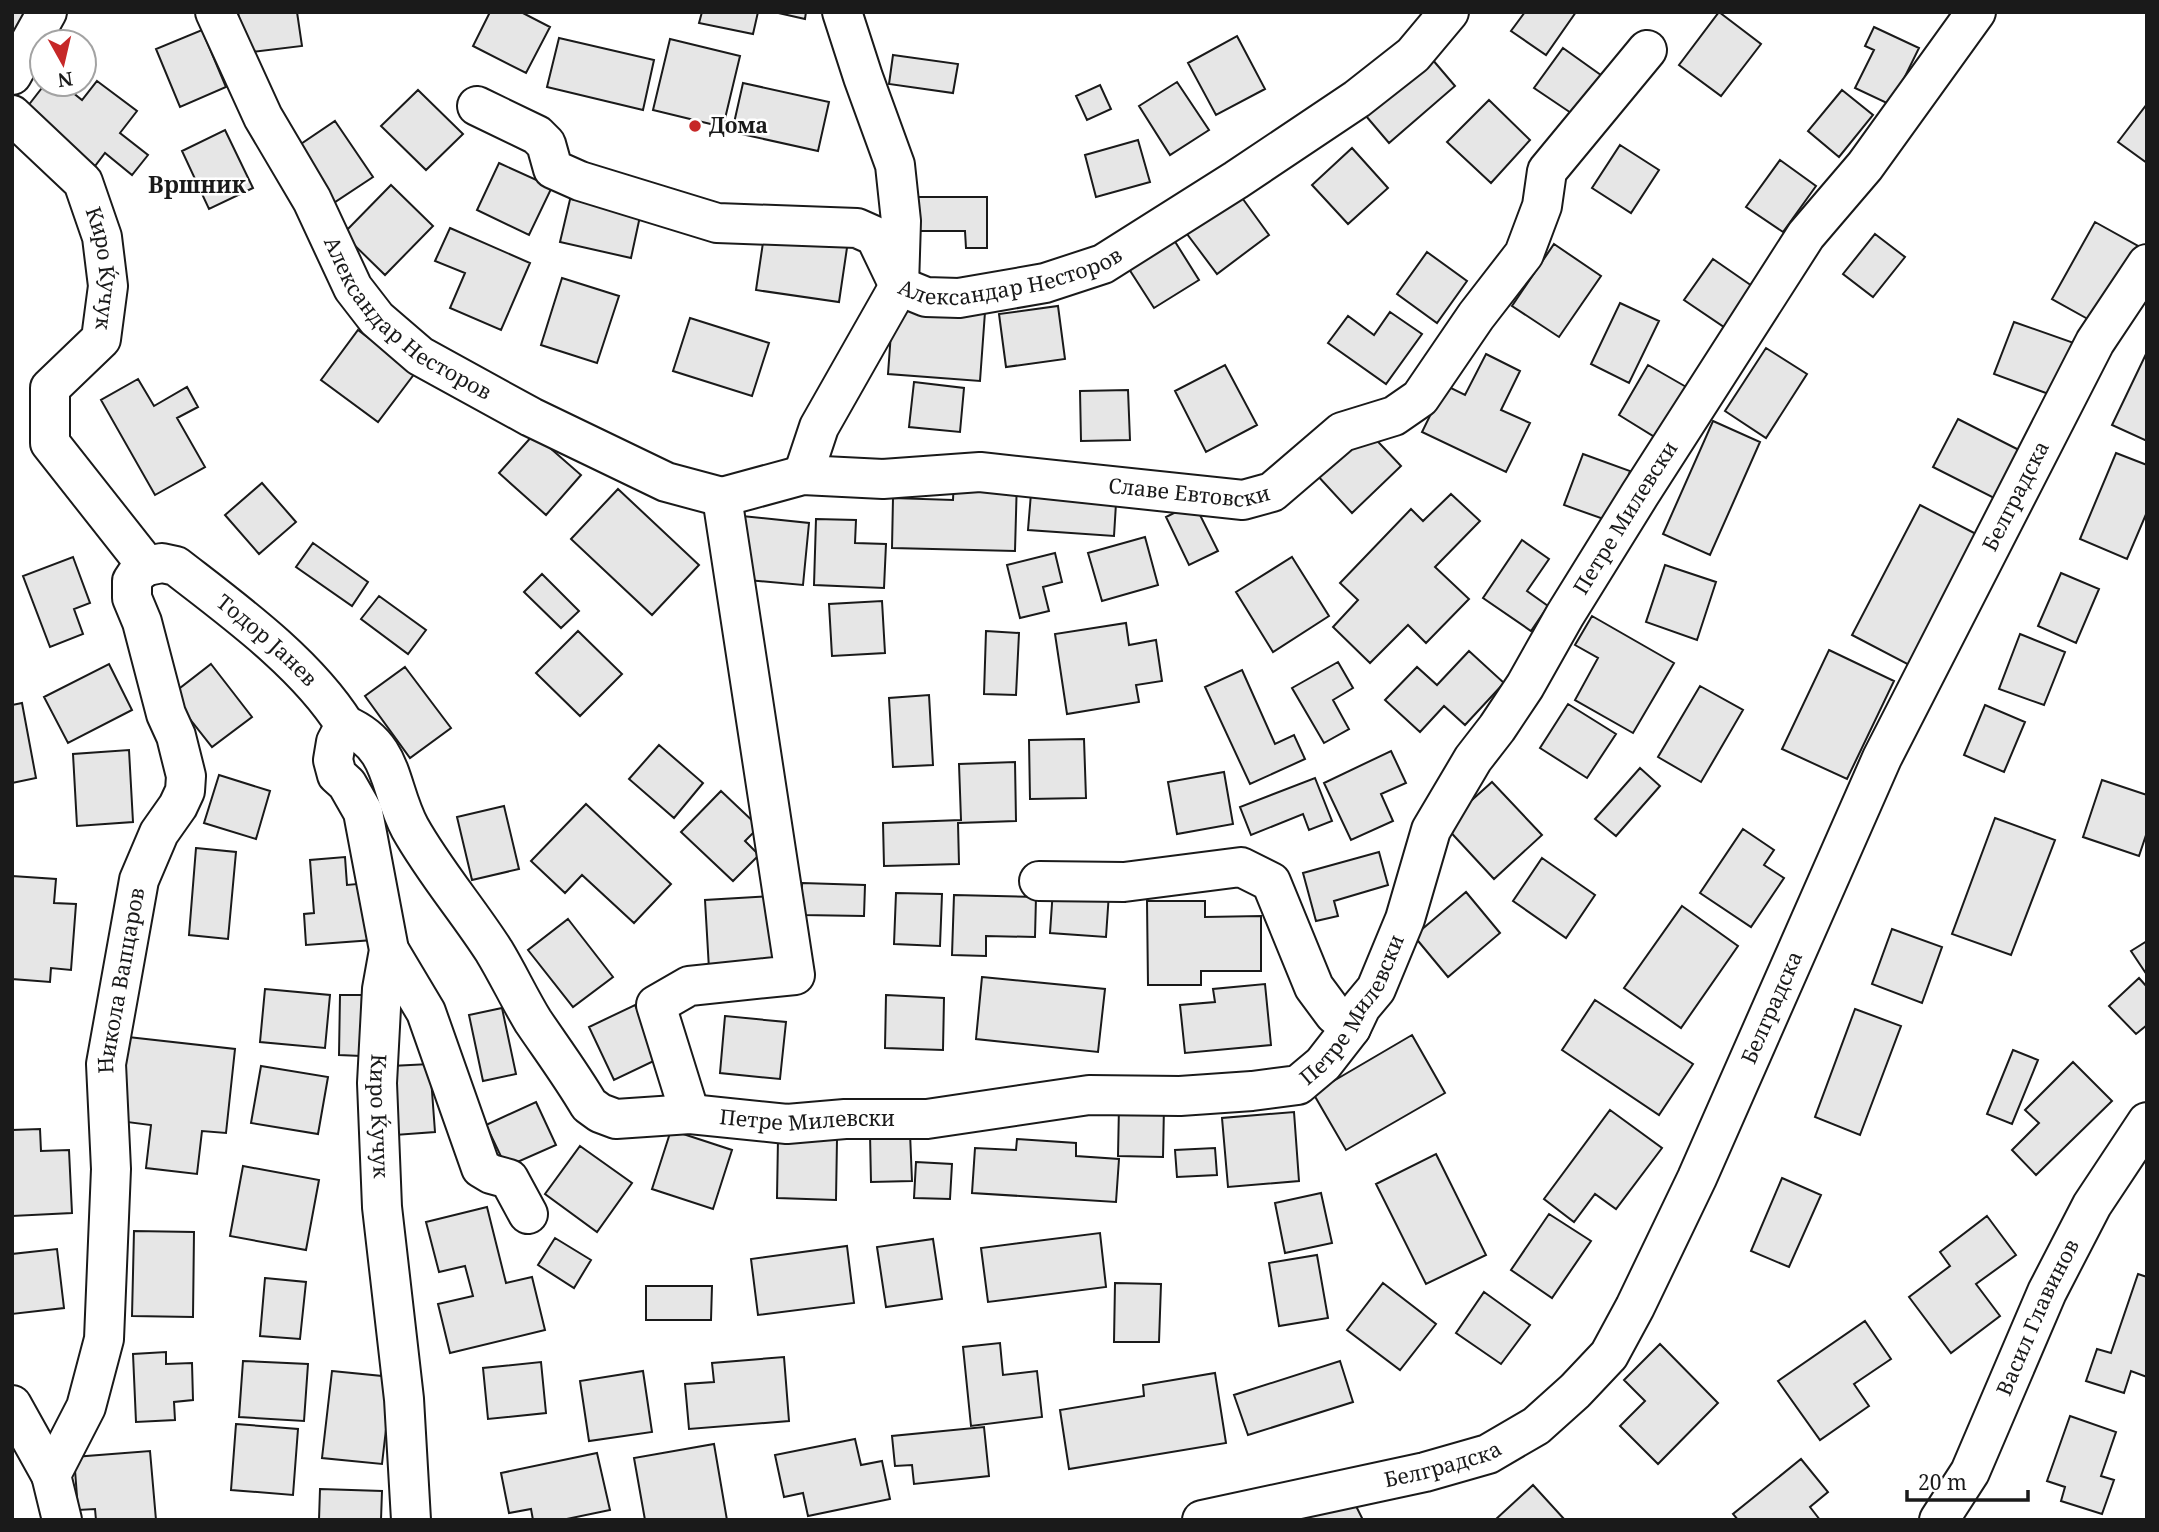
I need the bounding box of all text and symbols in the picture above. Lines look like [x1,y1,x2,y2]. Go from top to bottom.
north arrow [28,28,98,98]
text: N [56,66,75,94]
place label: Дома [709,111,768,139]
marker: Дома [687,118,703,134]
district label: Вршник [148,168,247,200]
street label: Киро Ќучук [80,203,124,332]
street label: Александар Несторов [318,232,497,406]
street label: Александар Несторов [894,241,1127,311]
street label: Петре Милевски [1566,435,1683,599]
street label: Белградска [1975,436,2055,556]
street label: Славе Евтовски [1107,471,1273,513]
street label: Тодор Јанев [211,587,324,692]
street label: Никола Вапцаров [91,885,150,1074]
street label: Петре Милевски [1293,930,1410,1091]
street label: Белградска [1734,946,1808,1068]
street label: Киро Ќучук [364,1053,396,1179]
street label: Петре Милевски [718,1102,895,1137]
street label: Васил Главинов [1989,1234,2085,1400]
street label: Белградска [1381,1434,1506,1493]
scale bar [1907,1458,2028,1502]
text: 20 m [1918,1468,1967,1496]

